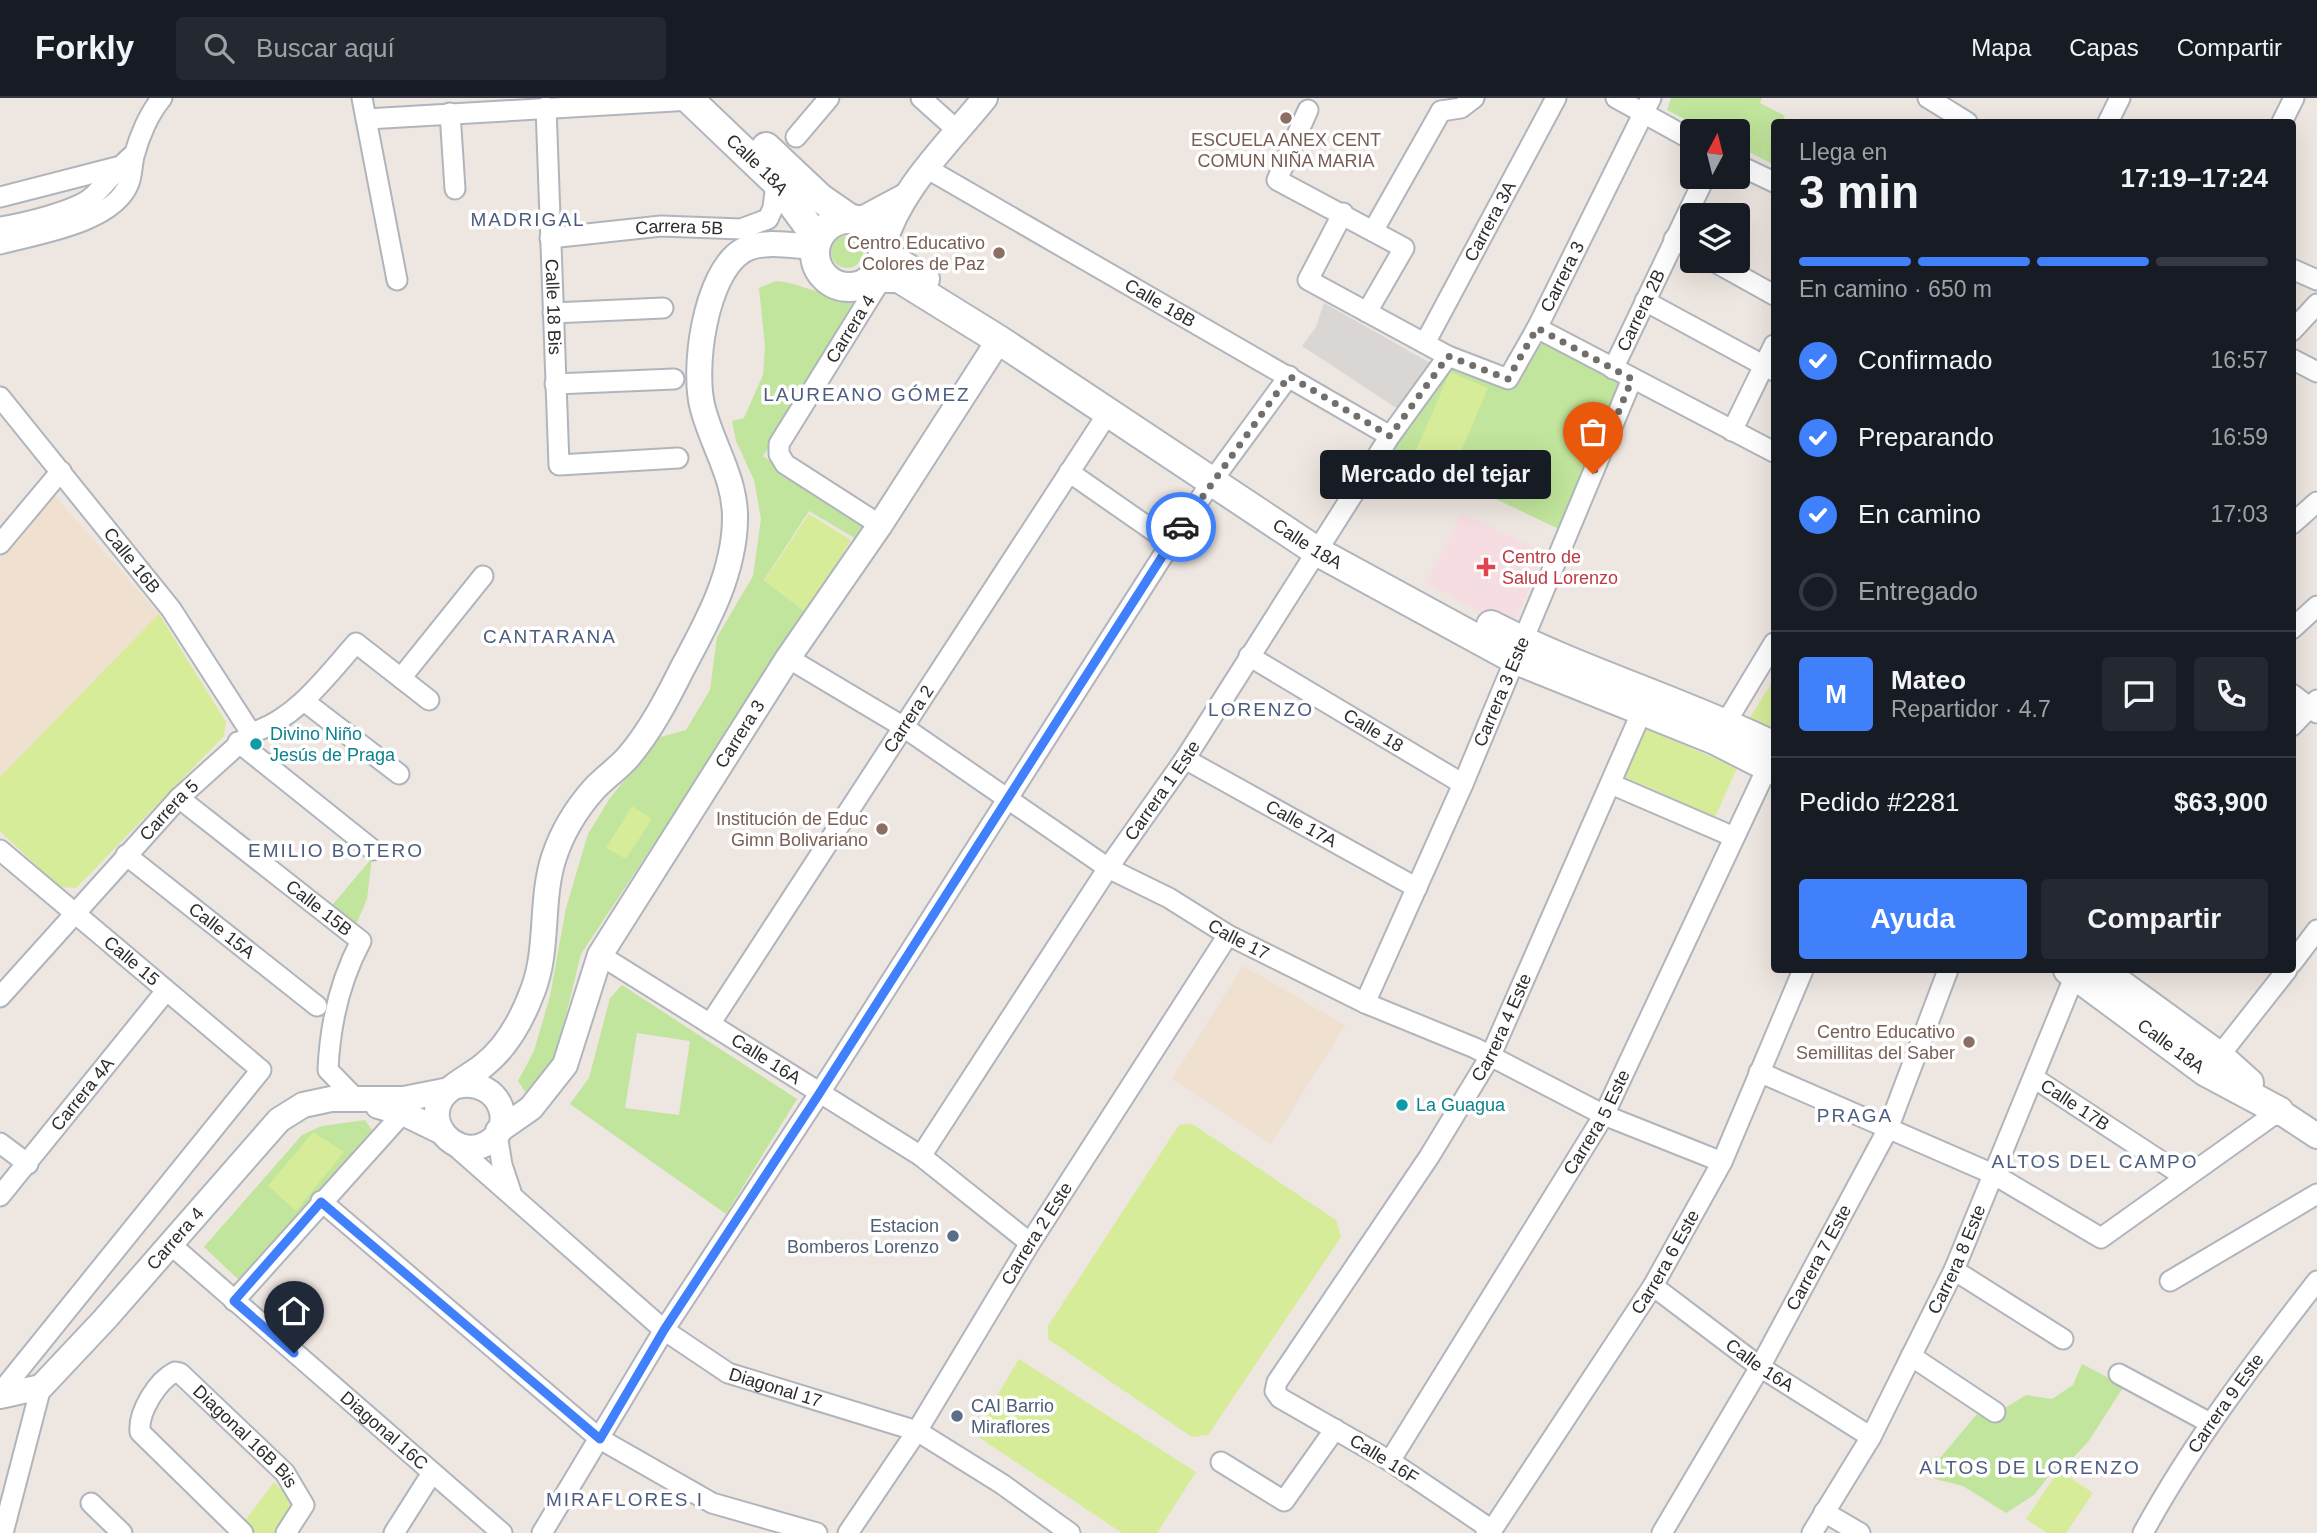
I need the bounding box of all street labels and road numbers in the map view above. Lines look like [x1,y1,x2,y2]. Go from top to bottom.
street label: Calle 18A [722,130,792,199]
street label: Carrera 3A [1460,178,1520,265]
street label: Carrera 5B [634,216,724,239]
street label: Carrera 3 [1537,238,1588,315]
street label: Calle 18 Bis [542,258,565,355]
street label: Carrera 2B [1613,266,1669,354]
street label: Calle 18B [1121,275,1199,331]
street label: Carrera 4 [822,291,879,367]
street label: Calle 18A [1269,515,1345,573]
street label: Calle 16B [100,524,164,597]
street label: Carrera 3 Este [1470,634,1533,750]
street label: Carrera 2 [880,682,938,756]
street label: Carrera 3 [711,697,769,772]
street label: Calle 18 [1340,705,1407,756]
street label: Carrera 1 Este [1121,737,1204,844]
street label: Carrera 5 [136,776,202,845]
street label: Calle 17A [1262,796,1340,851]
street label: Calle 15B [282,876,356,940]
street label: Calle 15A [185,899,259,963]
street label: Calle 17 [1204,915,1272,964]
street label: Calle 15 [100,932,163,990]
street label: Carrera 4 Este [1467,970,1536,1085]
street label: Calle 18A [2134,1015,2208,1077]
street label: Calle 16A [728,1030,805,1088]
street label: Carrera 4A [47,1054,118,1135]
street label: Carrera 5 Este [1560,1067,1634,1178]
street label: Calle 17B [2037,1075,2113,1135]
street label: Carrera 2 Este [997,1179,1076,1288]
street label: Carrera 7 Este [1782,1201,1855,1314]
street label: Carrera 8 Este [1924,1202,1990,1317]
street label: Carrera 4 [143,1203,208,1274]
street label: Carrera 6 Este [1627,1206,1703,1318]
street label: Calle 16A [1722,1335,1797,1396]
street label: Carrera 9 Este [2184,1350,2268,1457]
street label: Diagonal 17 [727,1364,824,1411]
street label: Diagonal 16B Bis [189,1381,301,1491]
street label: Diagonal 16C [336,1387,432,1474]
street label: Calle 16F [1346,1430,1422,1488]

